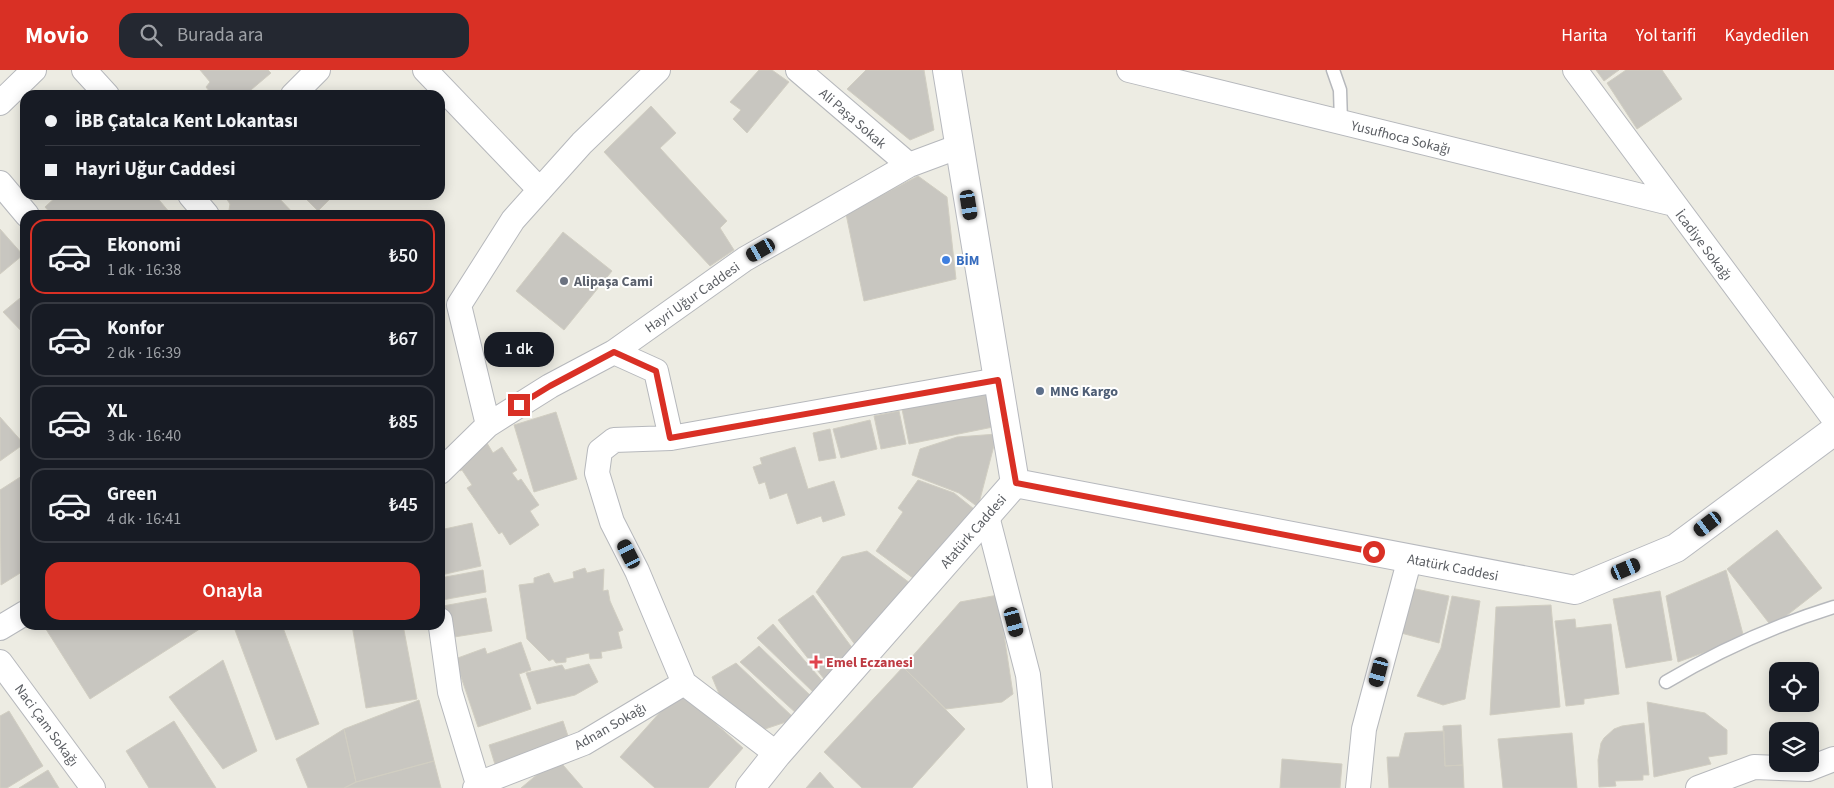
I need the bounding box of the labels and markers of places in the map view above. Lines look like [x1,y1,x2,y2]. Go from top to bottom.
place label: BİM [956,251,979,271]
marker: BİM [940,254,952,266]
place label: Alipaşa Cami [573,272,653,292]
marker: Alipaşa Cami [558,275,570,287]
place label: MNG Kargo [1050,382,1118,402]
marker: MNG Kargo [1034,385,1046,397]
place label: Emel Eczanesi [826,653,913,673]
marker: Emel Eczanesi [810,656,822,668]

